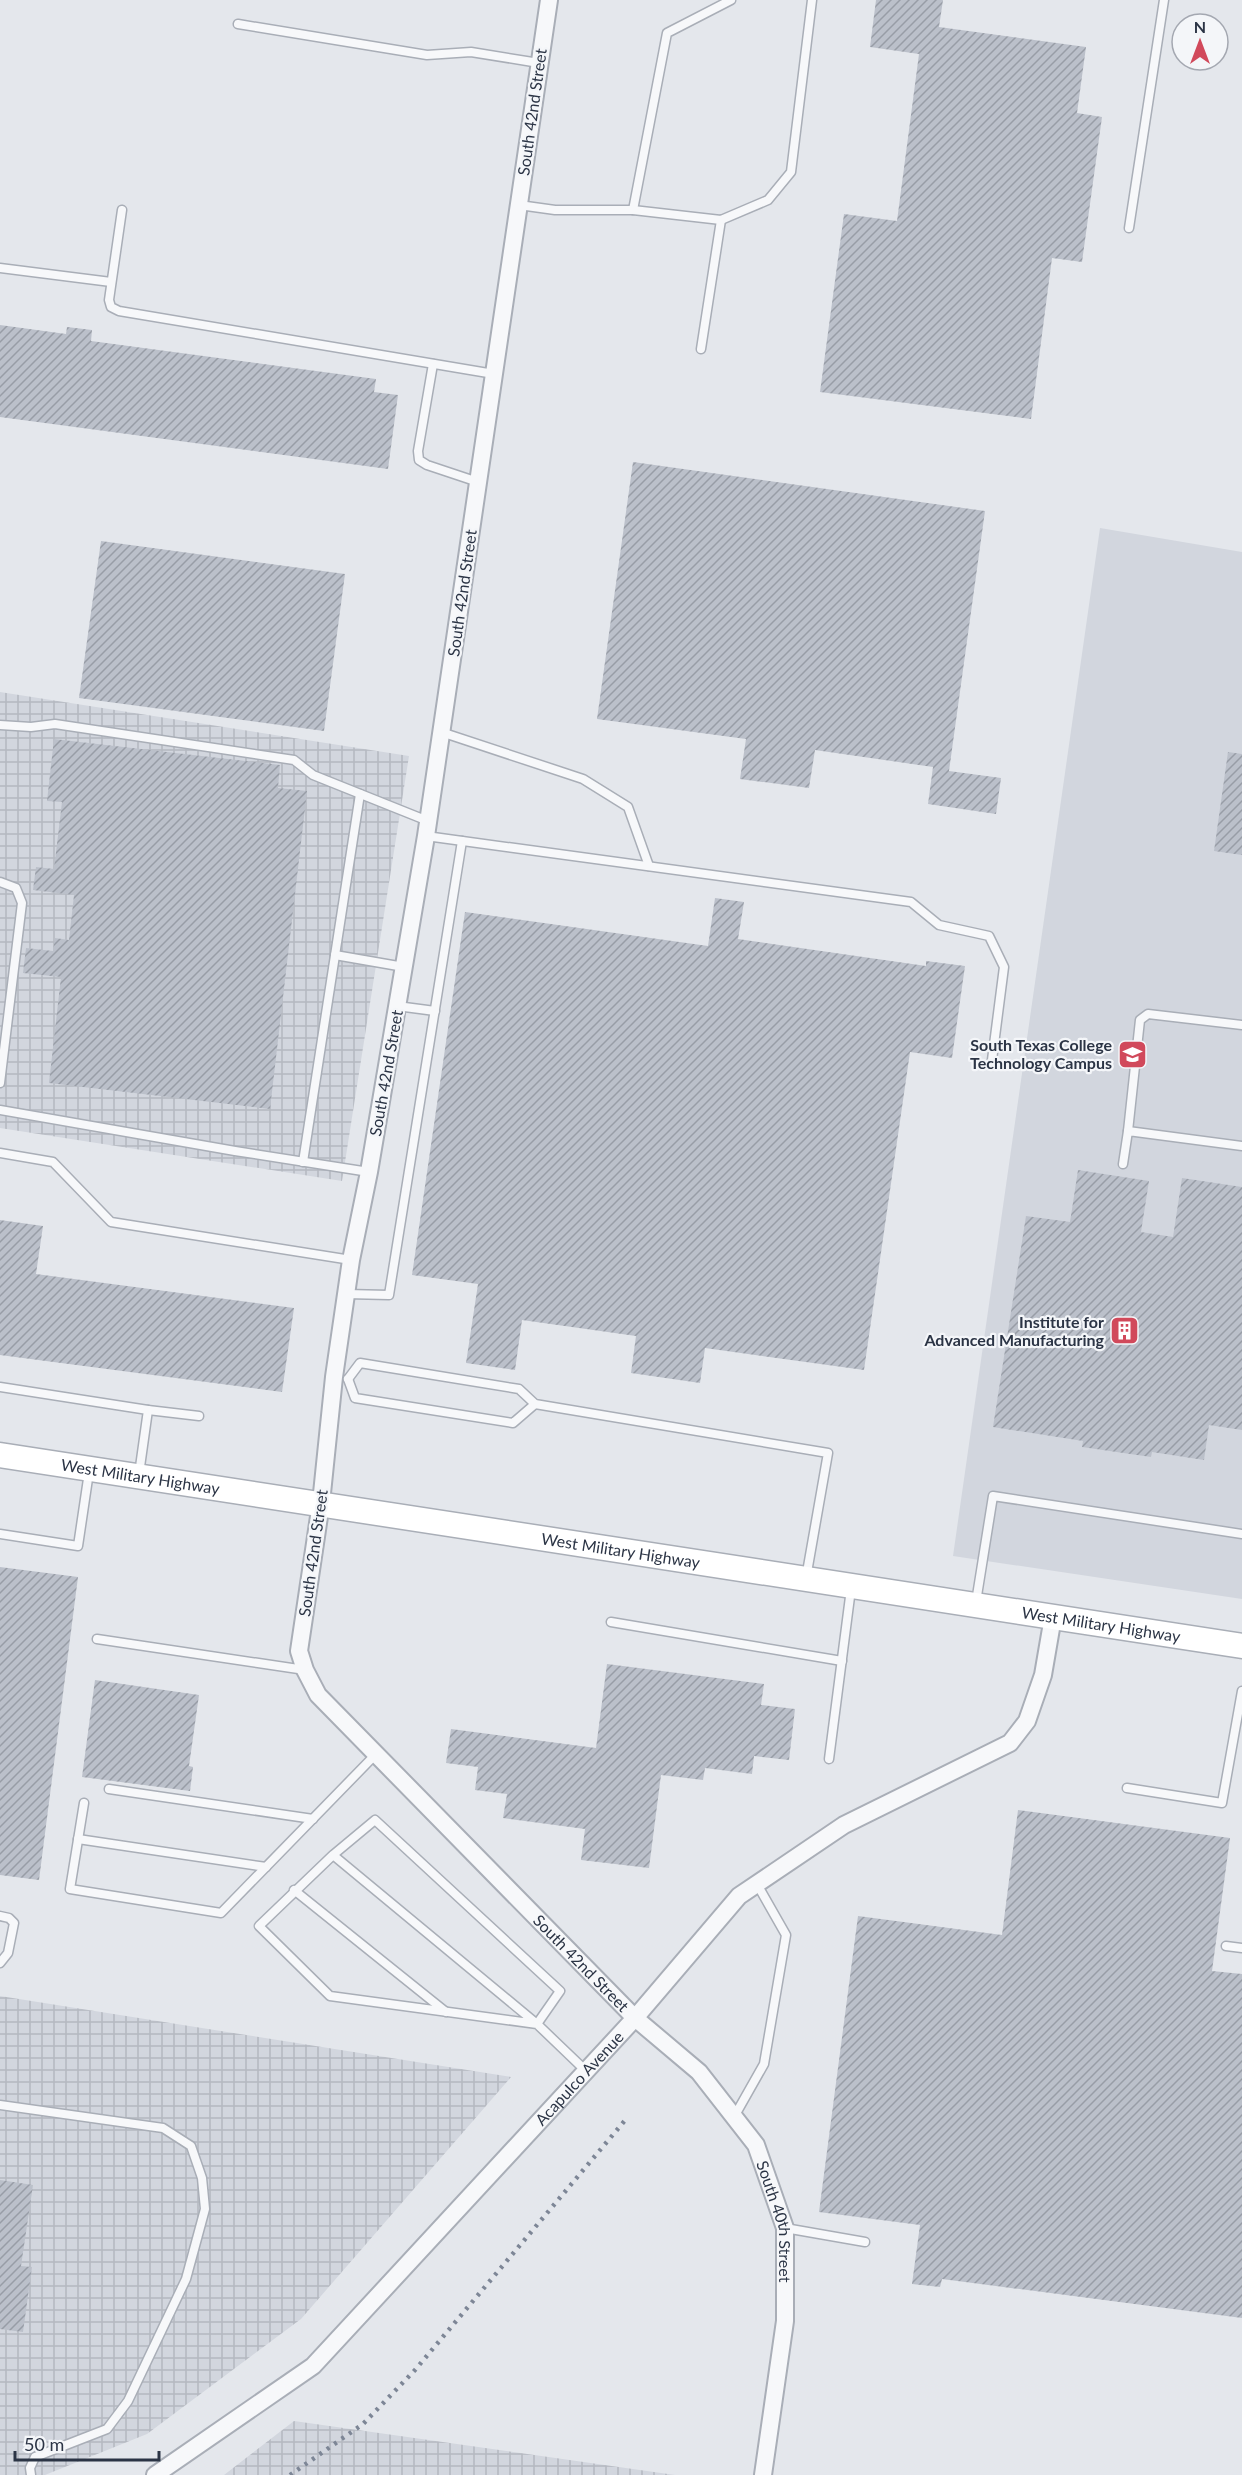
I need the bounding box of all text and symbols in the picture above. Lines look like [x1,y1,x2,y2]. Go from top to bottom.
north arrow [1170,12,1230,72]
text: N [1194,17,1206,36]
street label: South 42nd Street [513,47,550,177]
street label: South 42nd Street [443,528,480,658]
street label: South 42nd Street [365,1008,406,1138]
place label: South Texas College Technology Campus [970,1035,1112,1072]
school or university icon: South Texas College Technology Campus [1117,1038,1149,1070]
place label: Institute for Advanced Manufacturing [923,1312,1105,1349]
building icon: Institute for Advanced Manufacturing [1109,1315,1141,1347]
street label: West Military Highway [60,1455,222,1498]
street label: South 42nd Street [294,1488,331,1618]
street label: West Military Highway [540,1528,702,1572]
street label: West Military Highway [1020,1602,1183,1646]
street label: South 42nd Street [530,1910,633,2015]
street label: Acapulco Avenue [531,2027,627,2129]
street label: South 40th Street [753,2158,795,2283]
scale bar [15,2424,159,2462]
text: 50 m [24,2433,64,2455]

